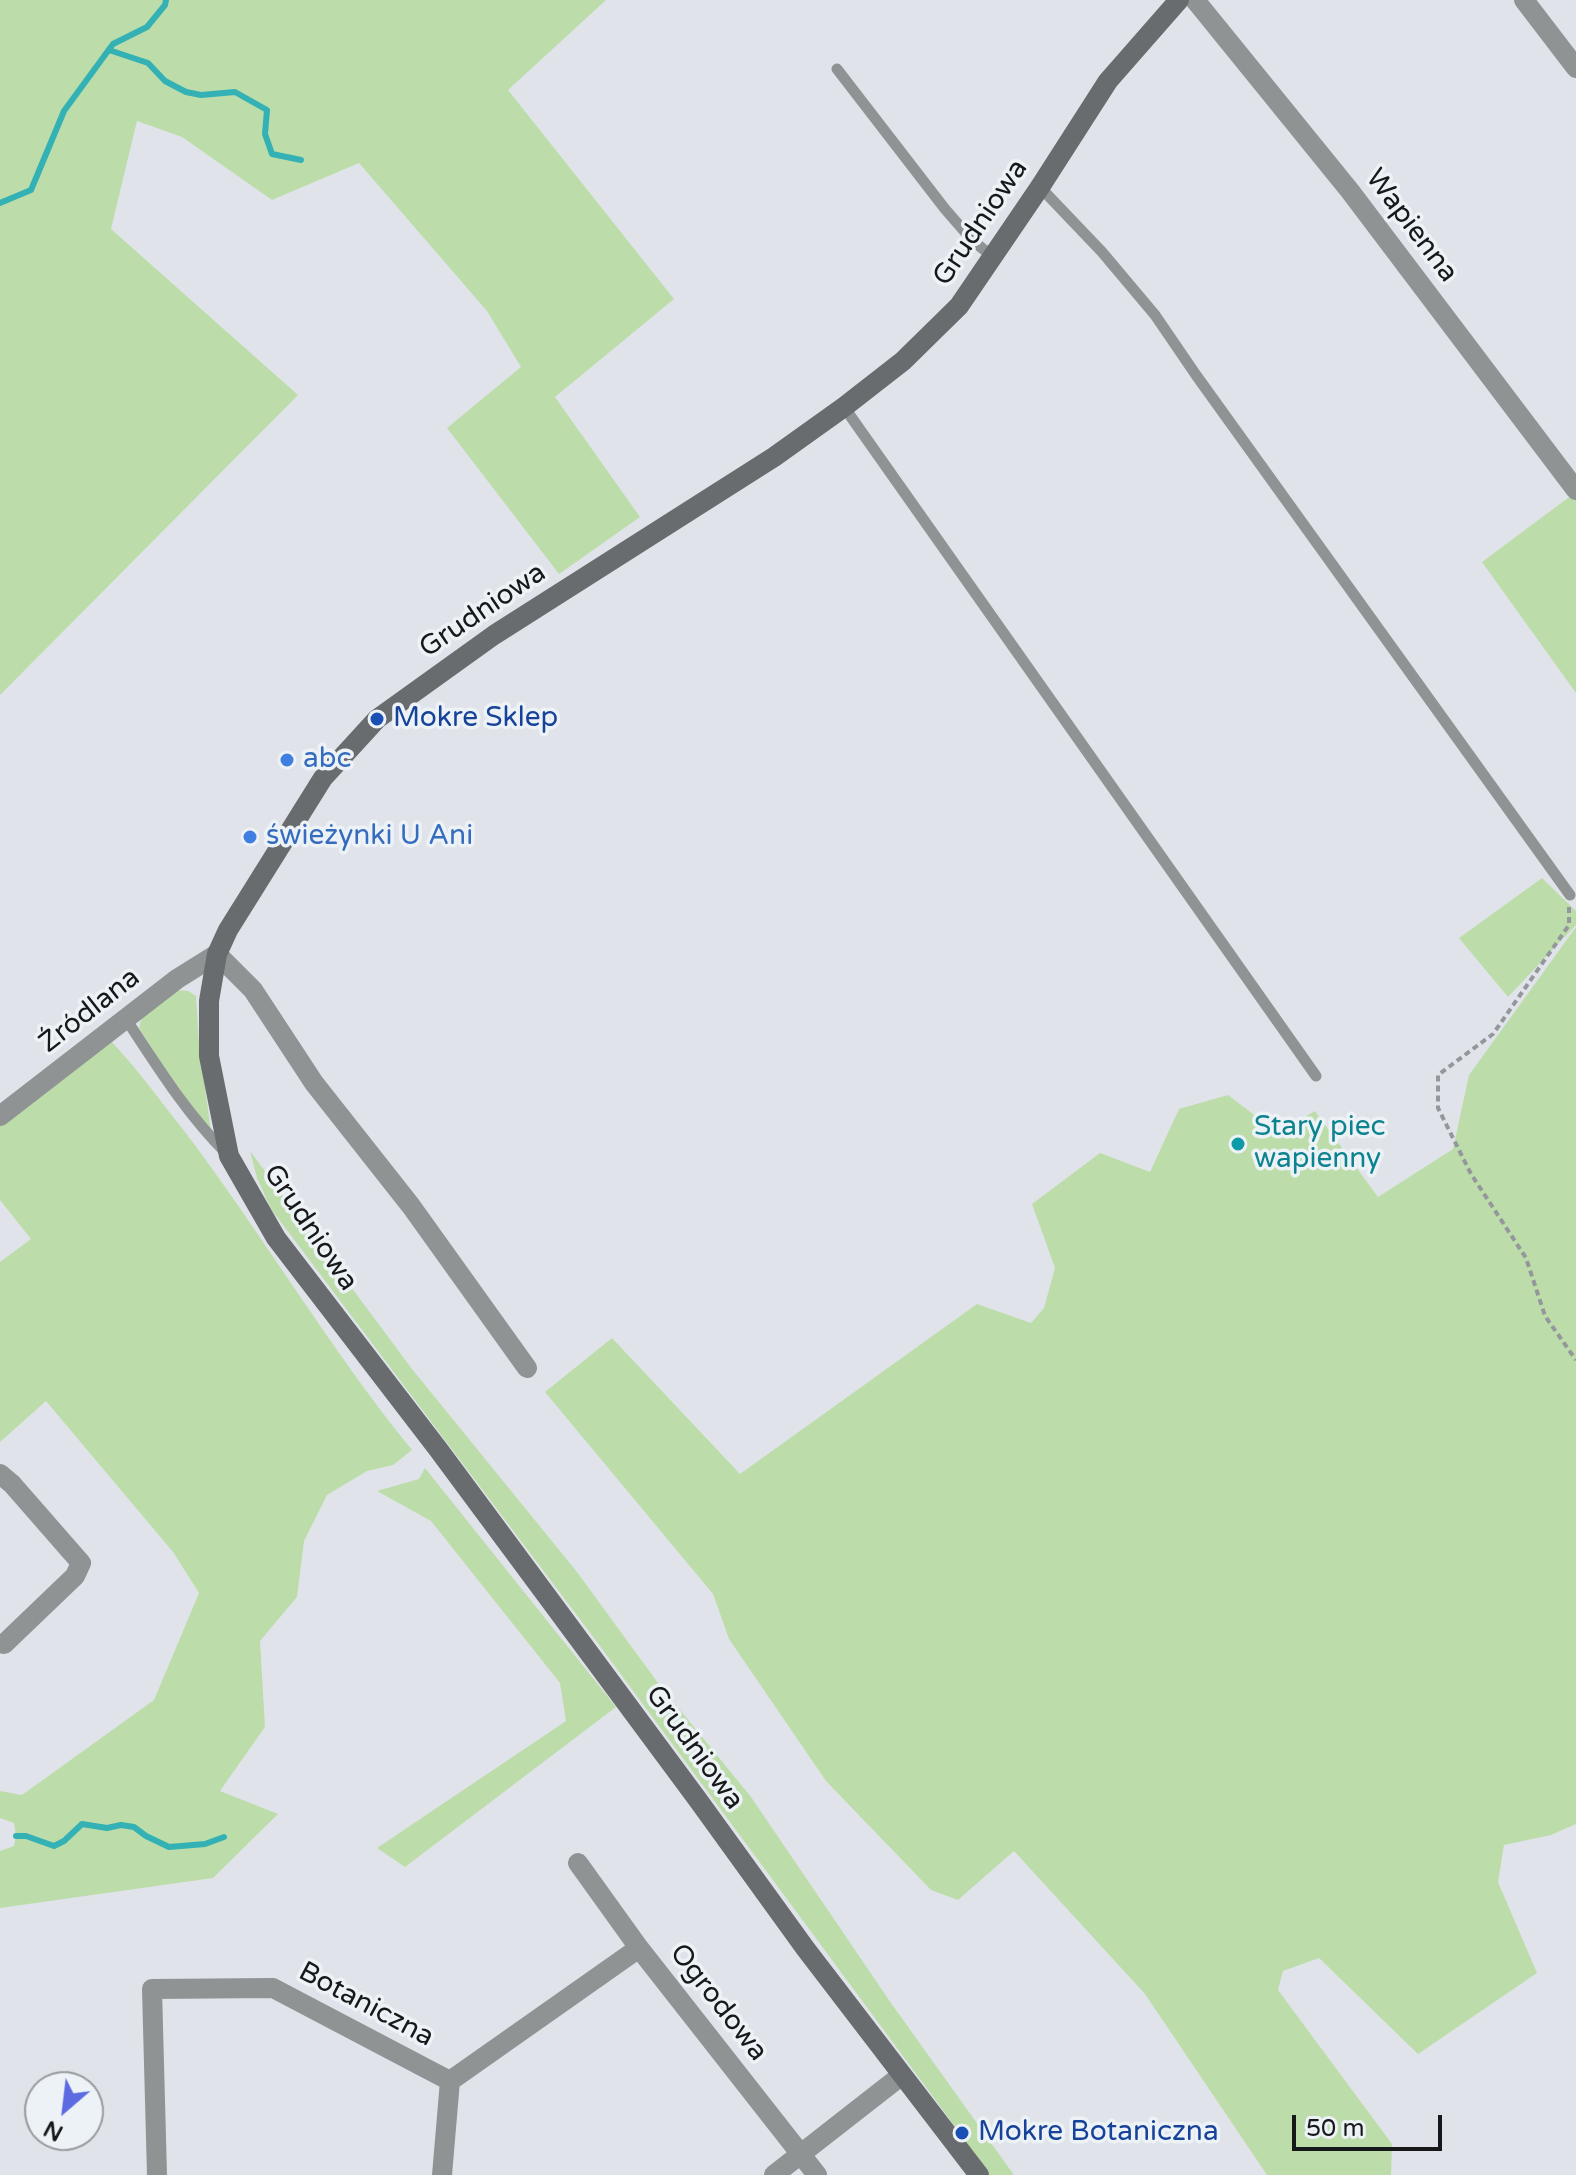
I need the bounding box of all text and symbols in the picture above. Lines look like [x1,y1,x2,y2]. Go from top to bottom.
street label: Grudniowa [926,153,1036,293]
street label: Wapienna [1357,163,1465,289]
street label: Grudniowa [413,556,553,666]
place label: Mokre Sklep [393,702,558,736]
marker: Mokre Sklep [368,710,386,728]
place label: abc [303,743,351,777]
marker: abc [278,751,296,769]
place label: świeżynki U Ani [266,820,473,854]
marker: świeżynki U Ani [241,828,259,846]
street label: Źródlana [33,961,147,1061]
place label: Stary piec wapienny [1254,1111,1386,1177]
marker: Stary piec wapienny [1229,1135,1247,1153]
street label: Grudniowa [255,1158,365,1298]
street label: Grudniowa [638,1679,750,1817]
street label: Ogrodowa [662,1938,774,2068]
street label: Botaniczna [293,1955,439,2055]
north arrow [24,2071,104,2151]
scale bar [1296,2099,1446,2149]
text: 50 m [1306,2114,1364,2143]
text: N [40,2115,68,2146]
place label: Mokre Botaniczna [978,2116,1219,2150]
marker: Mokre Botaniczna [953,2124,971,2142]

